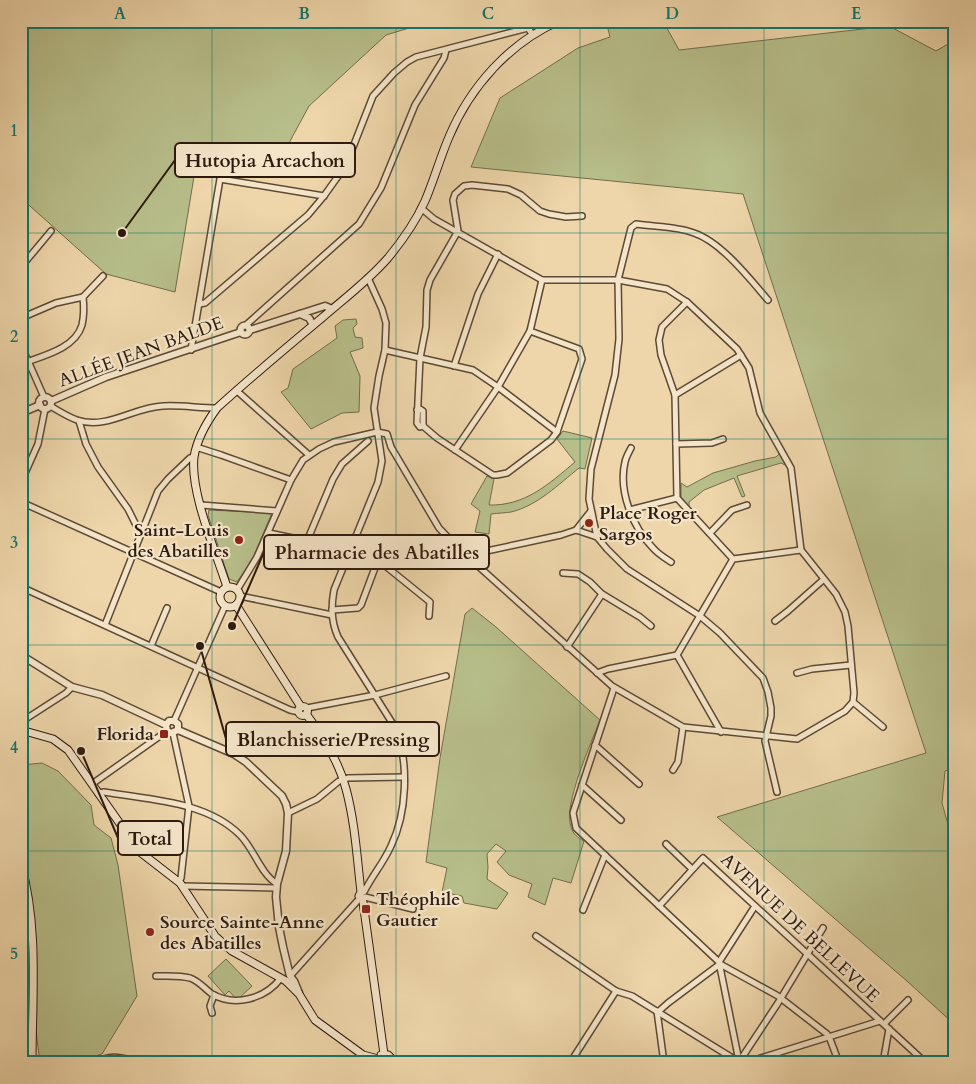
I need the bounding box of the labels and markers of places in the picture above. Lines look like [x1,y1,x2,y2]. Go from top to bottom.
callout: Hutopia Arcachon [175,143,355,177]
place label: Place Roger Sargos [599,501,697,547]
marker: Place Roger Sargos [583,517,595,529]
place label: Saint-Louis des Abatilles [127,518,229,564]
marker: Saint-Louis des Abatilles [233,534,245,546]
callout: Pharmacie des Abatilles [264,535,489,569]
place label: Florida [96,722,154,747]
callout: Blanchisserie/Pressing [226,722,439,756]
marker: Florida [158,728,170,740]
callout: Total [118,821,183,855]
place label: Théophile Gautier [376,887,460,933]
marker: Théophile Gautier [360,903,372,915]
place label: Source Sainte-Anne des Abatilles [160,910,325,956]
marker: Source Sainte-Anne des Abatilles [144,926,156,938]

